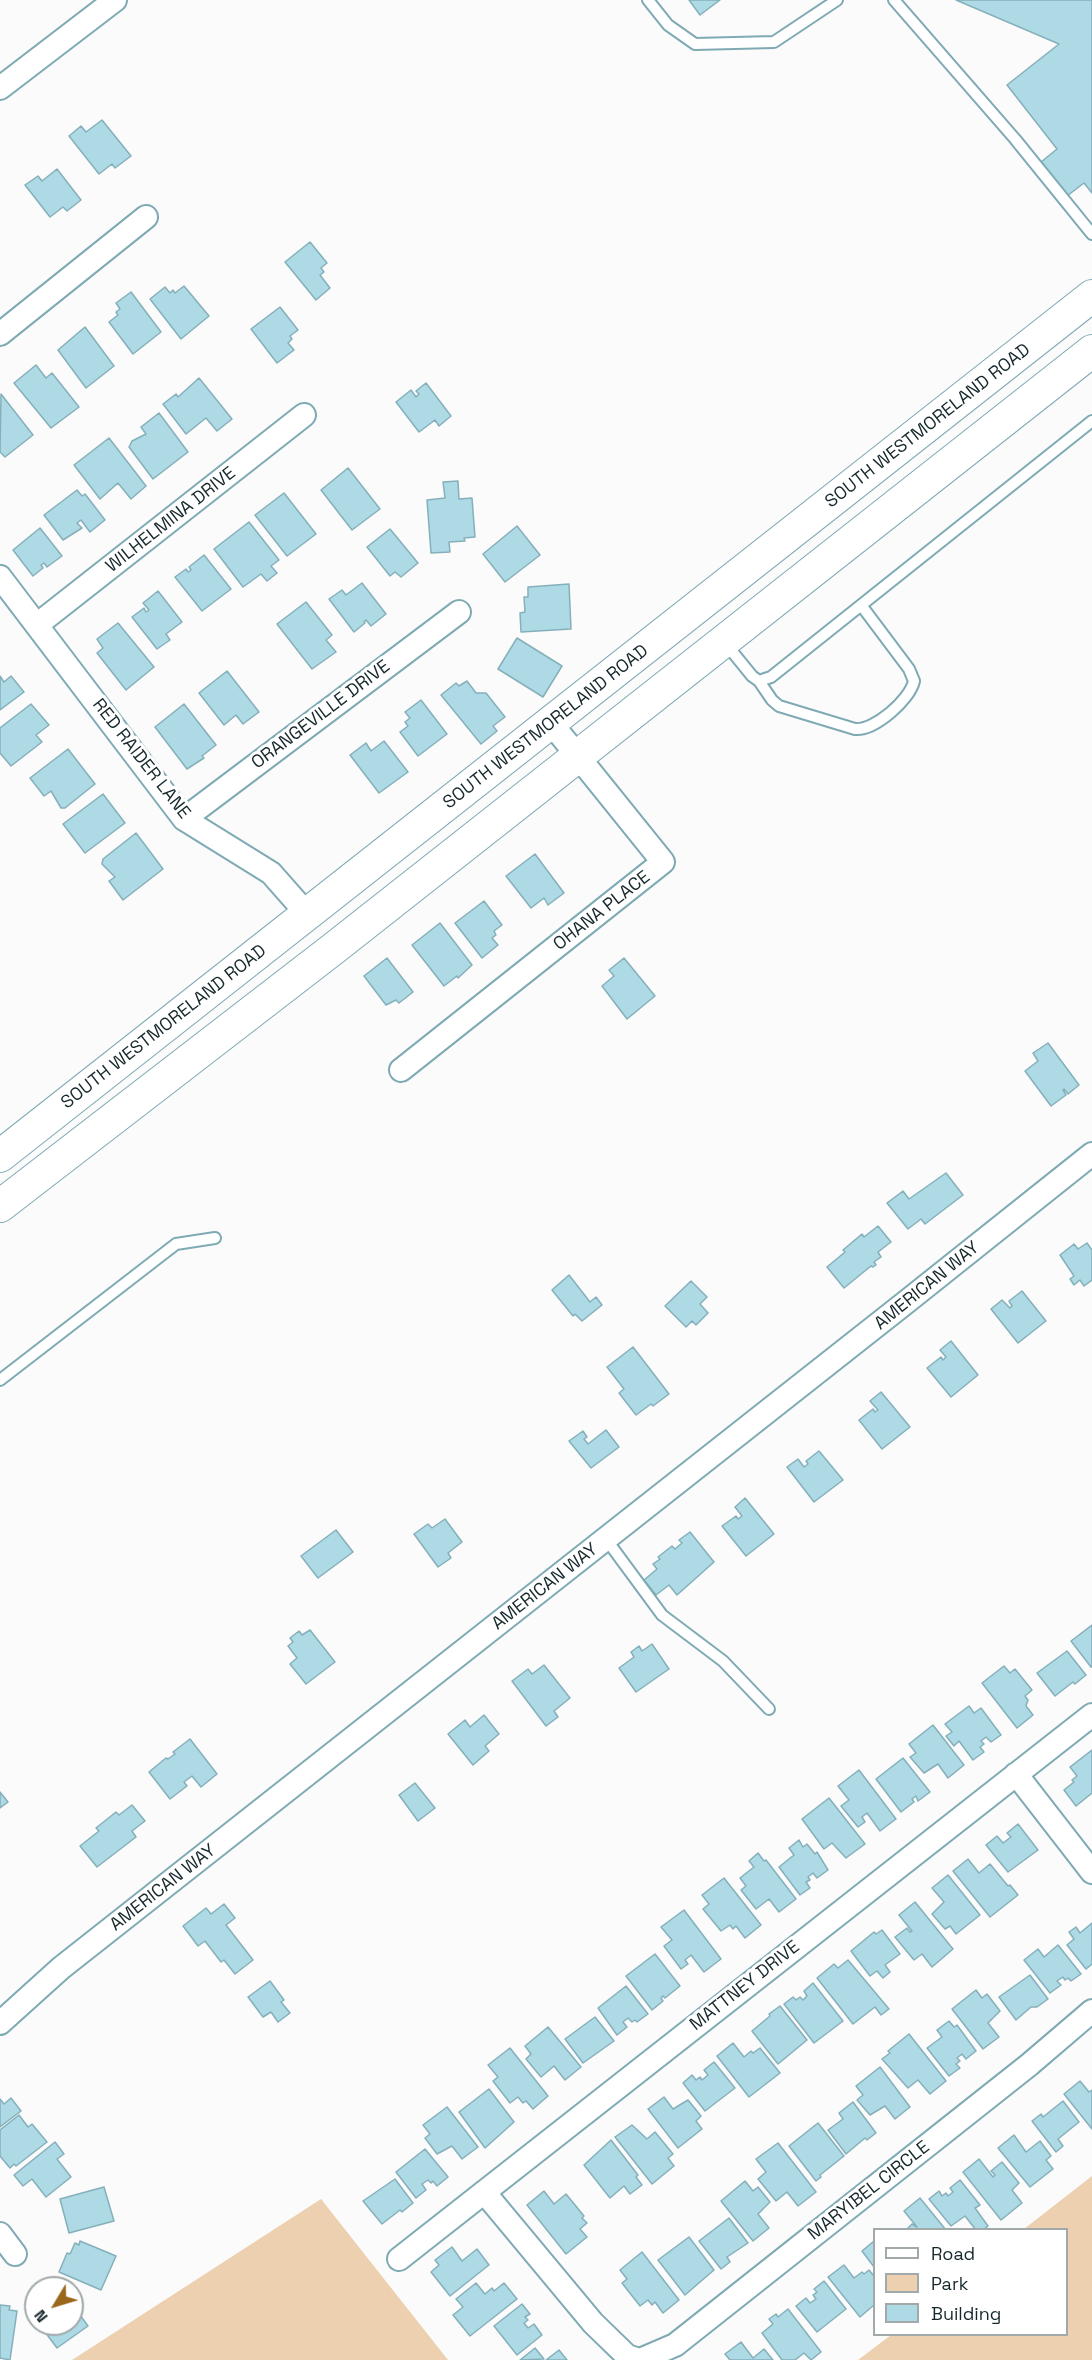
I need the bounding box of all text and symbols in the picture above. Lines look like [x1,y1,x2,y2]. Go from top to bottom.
street label: SOUTH WESTMORELAND ROAD [821,339,1035,513]
street label: WILHELMINA DRIVE [102,463,240,577]
street label: SOUTH WESTMORELAND ROAD [439,640,653,814]
street label: ORANGEVILLE DRIVE [248,656,394,774]
street label: RED RAIDER LANE [87,695,195,823]
street label: OHANA PLACE [549,867,655,955]
street label: SOUTH WESTMORELAND ROAD [57,940,271,1114]
street label: AMERICAN WAY [870,1237,984,1335]
street label: AMERICAN WAY [488,1539,602,1635]
street label: AMERICAN WAY [106,1840,220,1936]
street label: MATTNEY DRIVE [686,1936,804,2036]
street label: MARYIBEL CIRCLE [804,2137,934,2245]
legend [873,2228,1068,2336]
text: Road [931,2242,975,2265]
text: Park [931,2272,968,2295]
north arrow [24,2276,84,2336]
text: Building [931,2302,1001,2325]
text: N [29,2305,53,2327]

